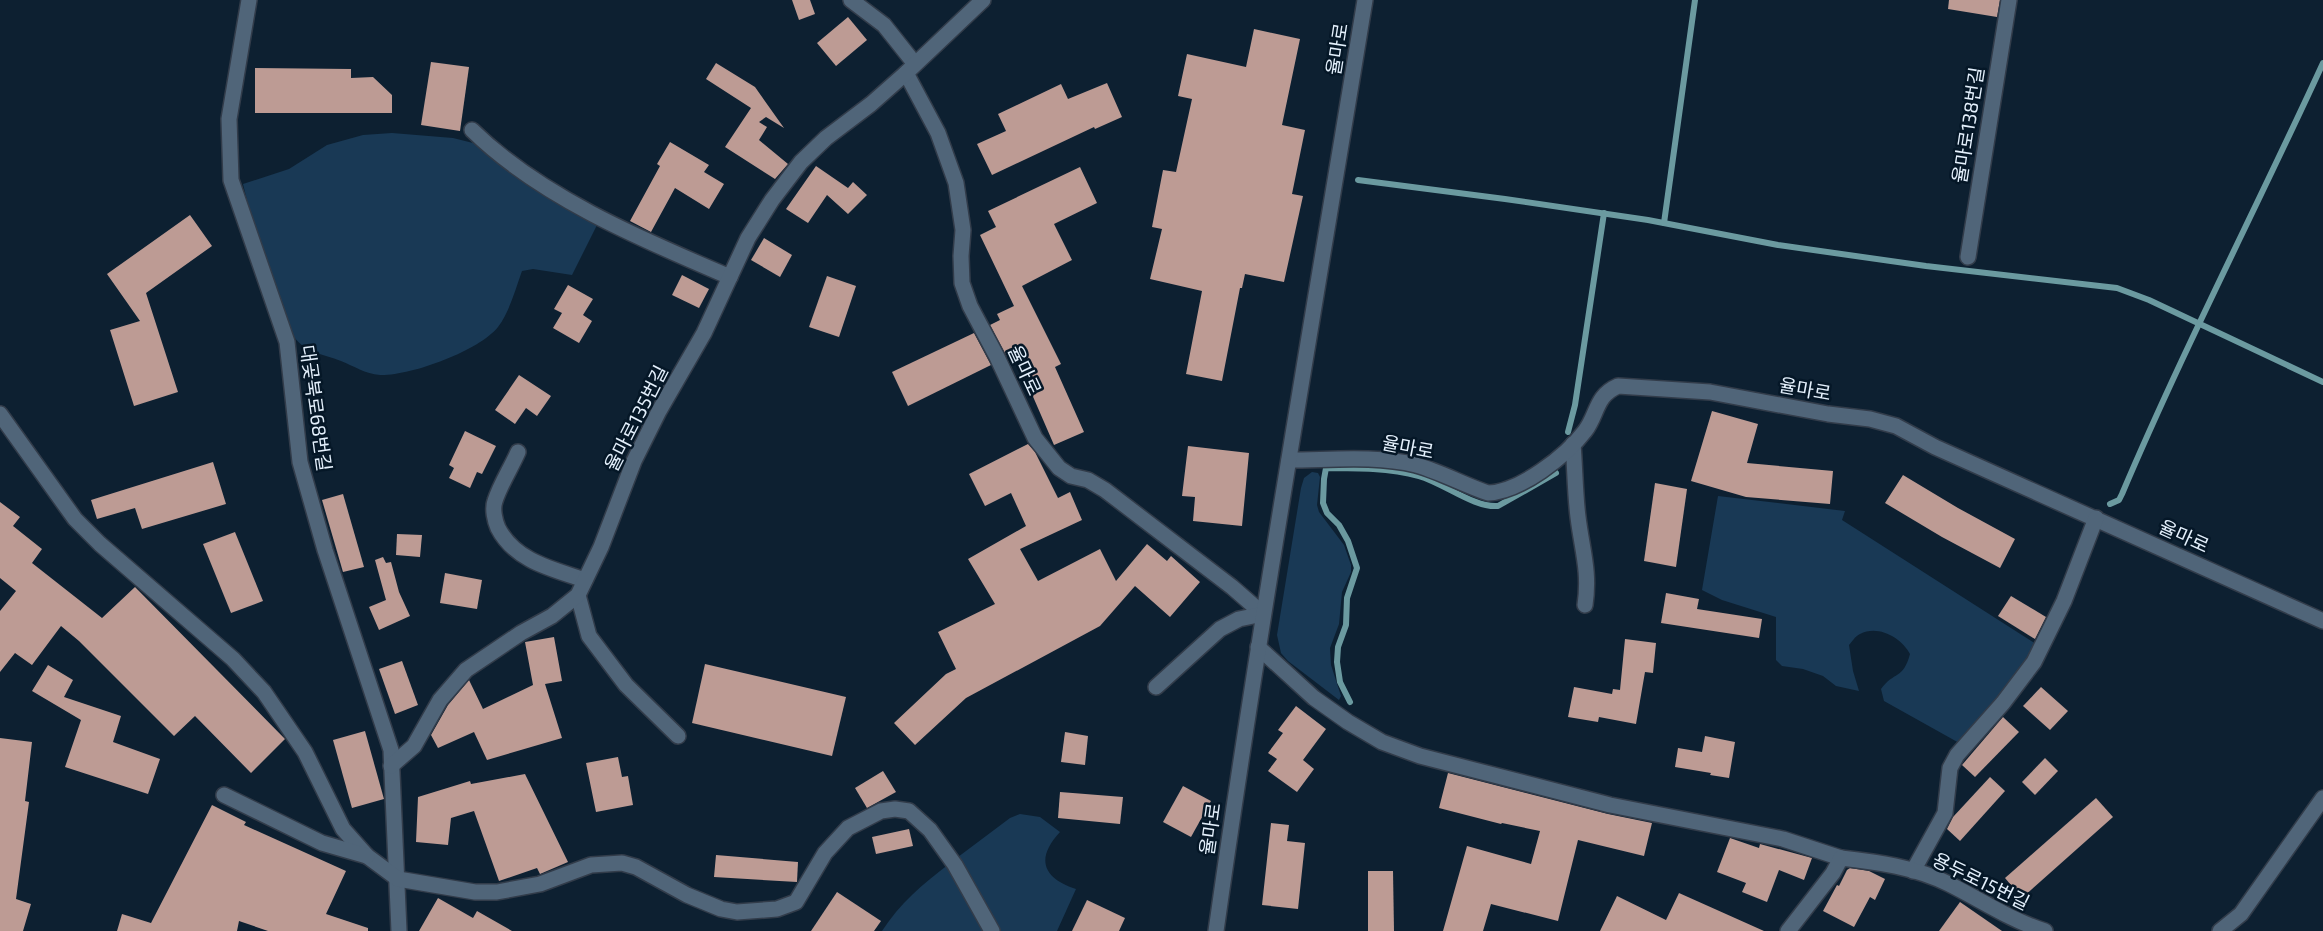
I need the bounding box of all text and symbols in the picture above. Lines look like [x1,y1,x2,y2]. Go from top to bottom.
street label: 율마로 [1321,21,1352,77]
street label: 율마로138번길 [1947,65,1988,185]
street label: 율마로 [1004,341,1047,398]
street label: 대곶북로68번길 [296,343,337,473]
street label: 율마로135번길 [599,361,672,475]
street label: 율마로 [1777,373,1833,404]
street label: 율마로 [1380,430,1436,463]
street label: 율마로 [2156,514,2213,557]
street label: 율마로 [1194,801,1225,857]
street label: 용두로15번길 [1929,847,2034,914]

